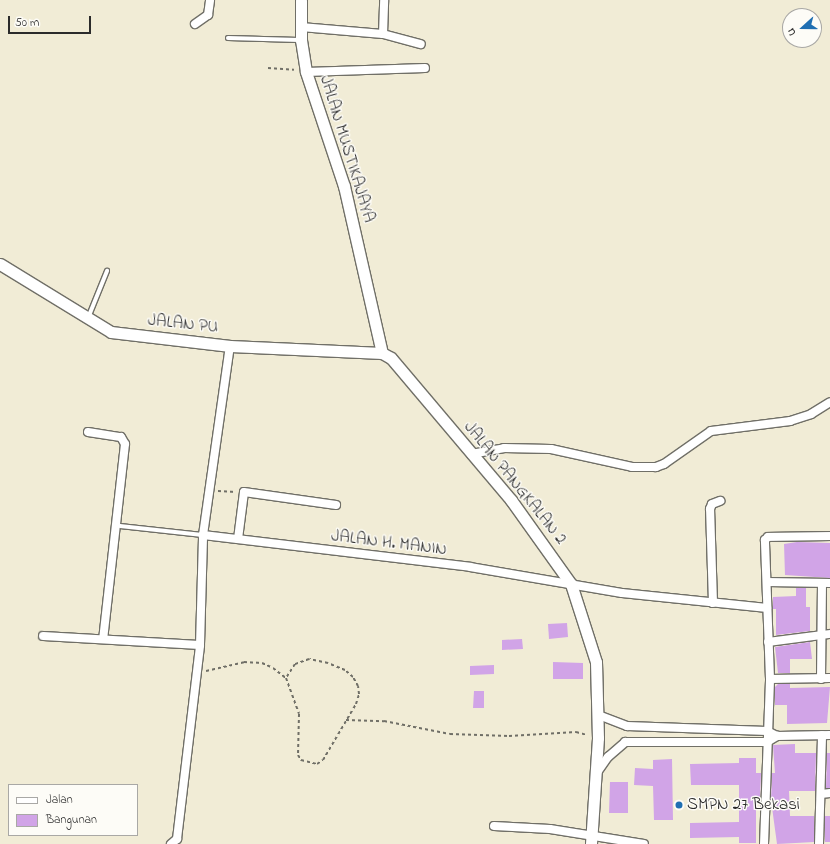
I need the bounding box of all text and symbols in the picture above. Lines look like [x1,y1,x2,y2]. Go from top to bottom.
scale bar [10,8,93,34]
north arrow [782,8,822,48]
text: 50 m [15,14,39,32]
text: U [783,26,800,38]
street label: JALAN MUSTIKAJAYA [315,73,379,225]
street label: JALAN PU [147,310,219,338]
street label: JALAN PANGKALAN 2 [459,417,571,549]
street label: JALAN H. MANIN [330,526,448,560]
legend [8,784,138,836]
text: Jalan [46,791,73,809]
place label: SMPN 27 Bekasi [687,795,800,815]
marker: SMPN 27 Bekasi [674,800,684,810]
text: Bangunan [46,811,97,829]

